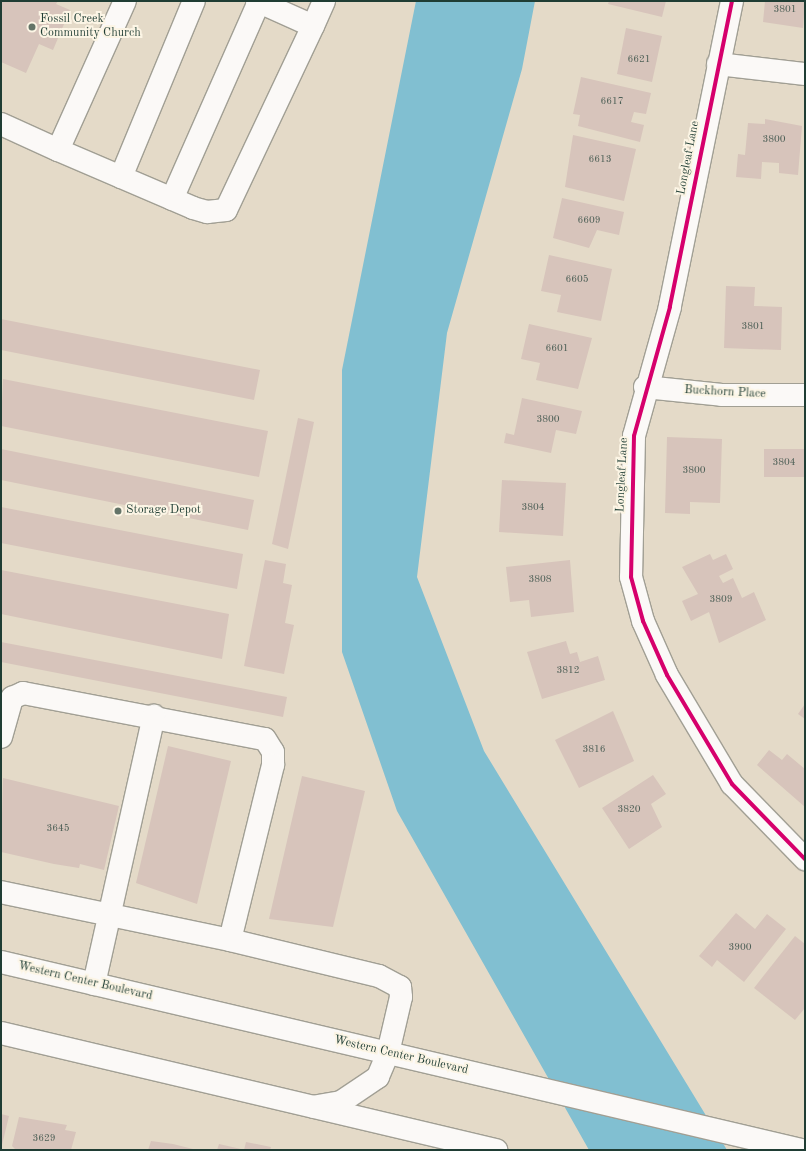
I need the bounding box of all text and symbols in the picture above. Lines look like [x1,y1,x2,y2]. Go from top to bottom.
house number: 3801 [773,4,797,16]
place label: Fossil Creek Community Church [40,13,141,41]
marker: Fossil Creek Community Church [27,22,37,32]
house number: 6621 [627,54,651,66]
house number: 6617 [600,96,624,108]
street label: Longleaf Lane [675,120,703,196]
house number: 3800 [762,134,786,146]
house number: 6613 [588,154,612,166]
house number: 6609 [577,215,601,227]
house number: 6605 [565,274,589,286]
house number: 3801 [741,321,765,333]
house number: 6601 [545,343,569,355]
street label: Buckhorn Place [684,384,766,402]
house number: 3800 [536,414,560,426]
street label: Longleaf Lane [614,437,632,513]
house number: 3804 [772,457,796,469]
house number: 3800 [682,465,706,477]
house number: 3804 [521,502,545,514]
place label: Storage Depot [126,504,201,518]
marker: Storage Depot [113,506,123,516]
house number: 3808 [528,574,552,586]
house number: 3809 [709,594,733,606]
house number: 3812 [556,665,580,677]
house number: 3816 [582,744,606,756]
house number: 3820 [617,804,641,816]
house number: 3645 [46,823,70,835]
house number: 3900 [728,942,752,954]
street label: Western Center Boulevard [16,960,154,1004]
street label: Western Center Boulevard [332,1034,470,1078]
house number: 3629 [32,1133,56,1145]

